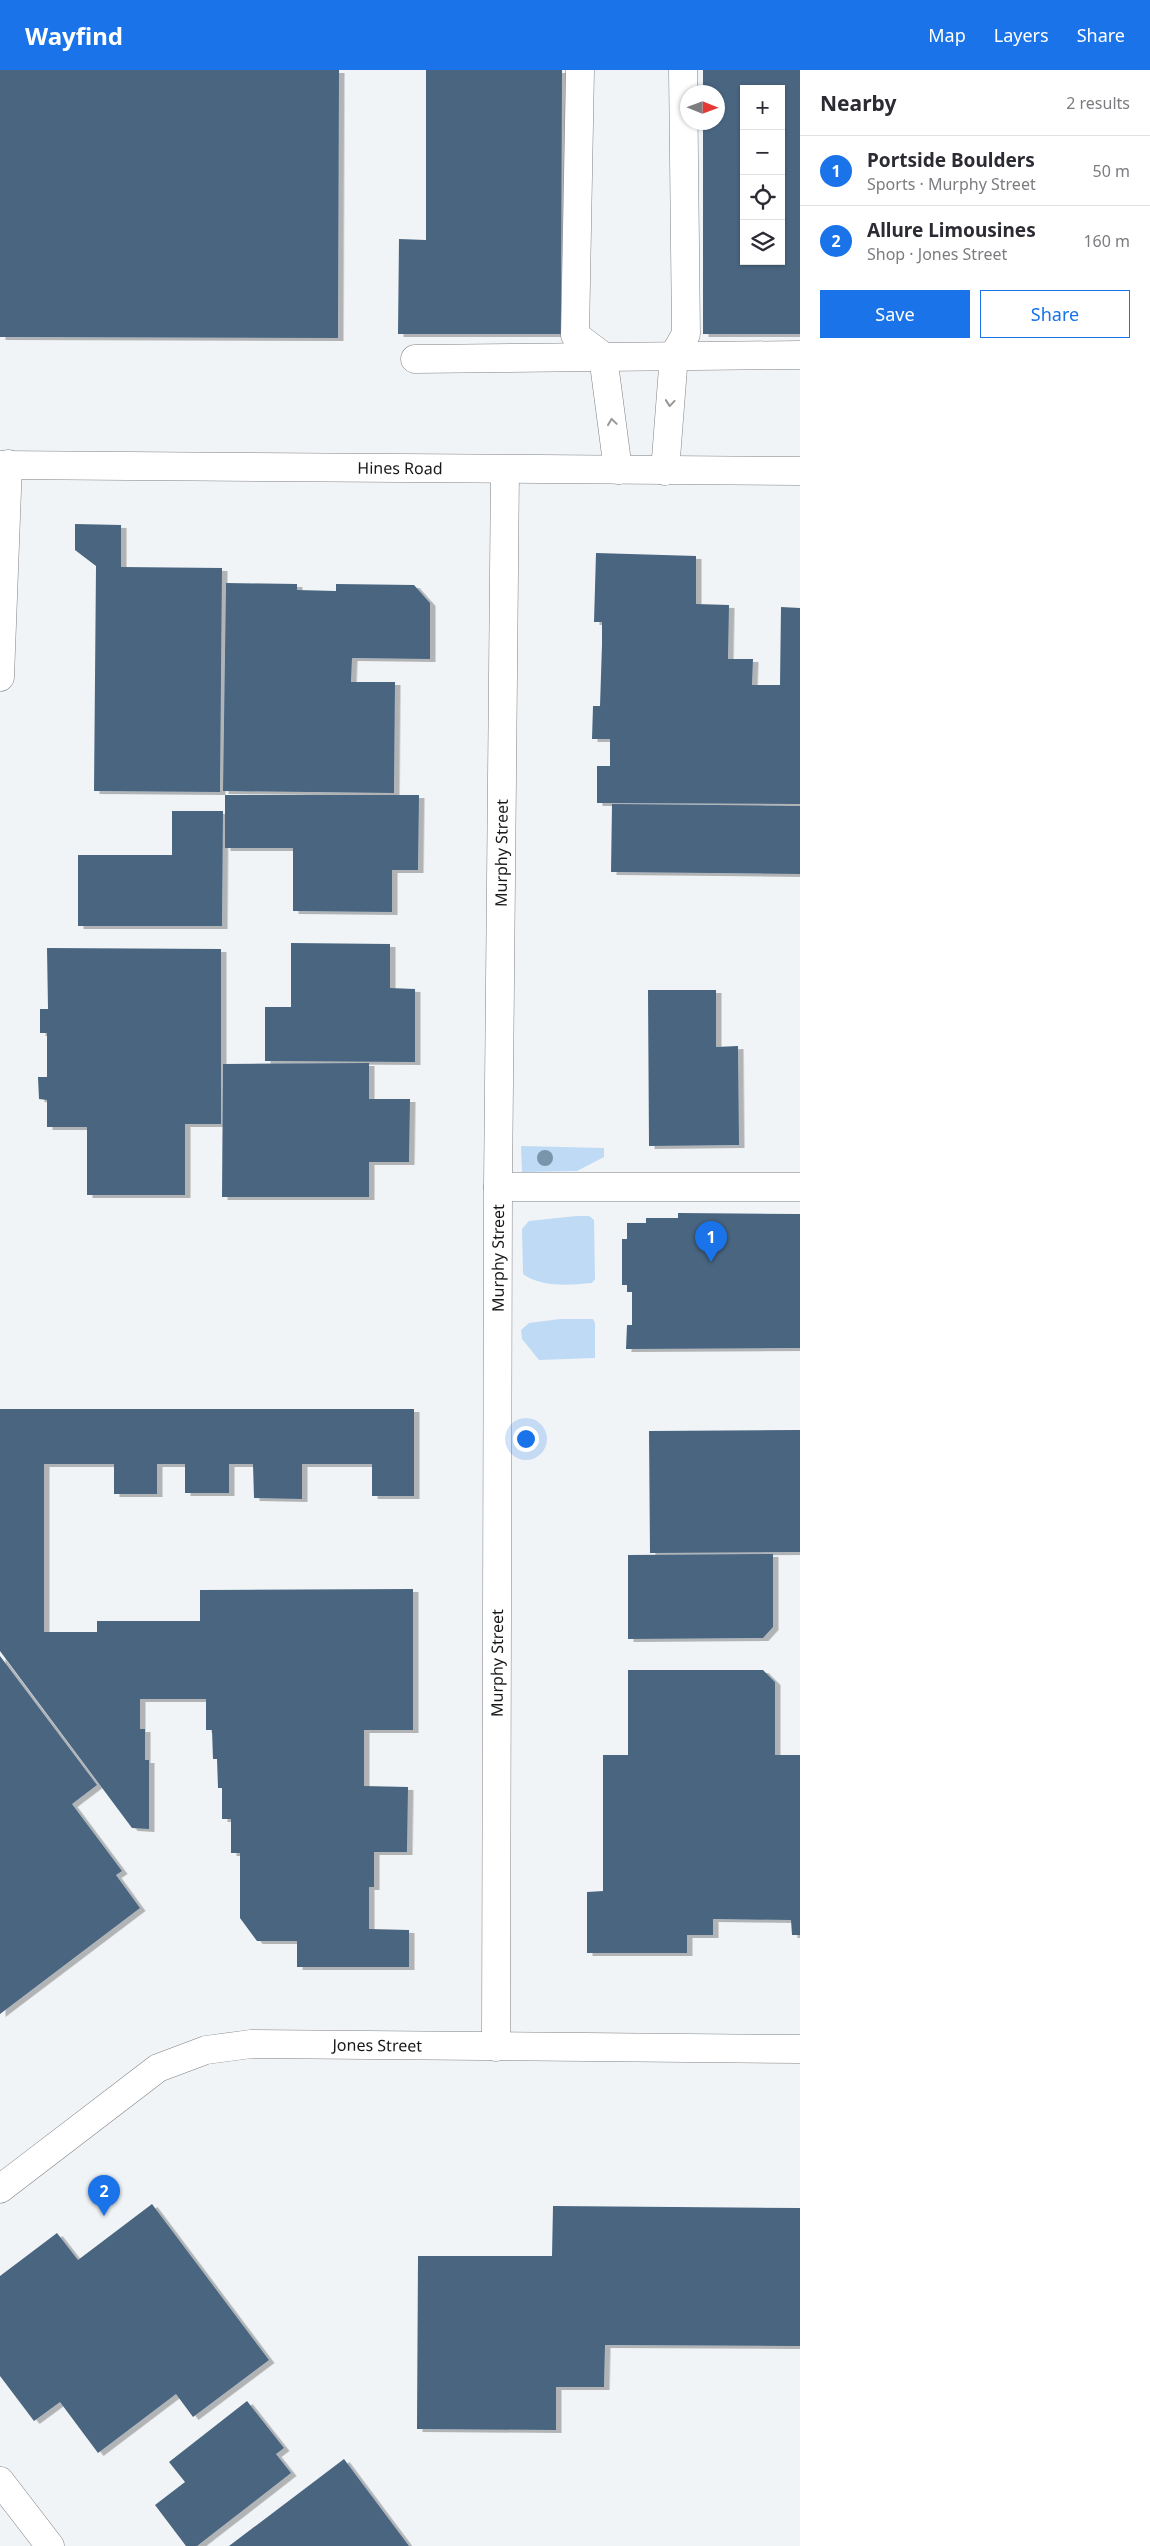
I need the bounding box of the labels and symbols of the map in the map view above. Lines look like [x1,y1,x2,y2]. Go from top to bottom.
north arrow [680,85,725,130]
one-way arrow [665,399,676,407]
one-way arrow [607,418,618,426]
street label: Hines Road [357,457,443,479]
street label: Murphy Street [490,799,513,907]
street label: Murphy Street [487,1204,509,1312]
pin: 1 [695,1221,727,1262]
your location [513,1426,539,1452]
street label: Murphy Street [486,1609,508,1717]
street label: Jones Street [330,2034,422,2057]
pin: 2 [88,2175,120,2216]

